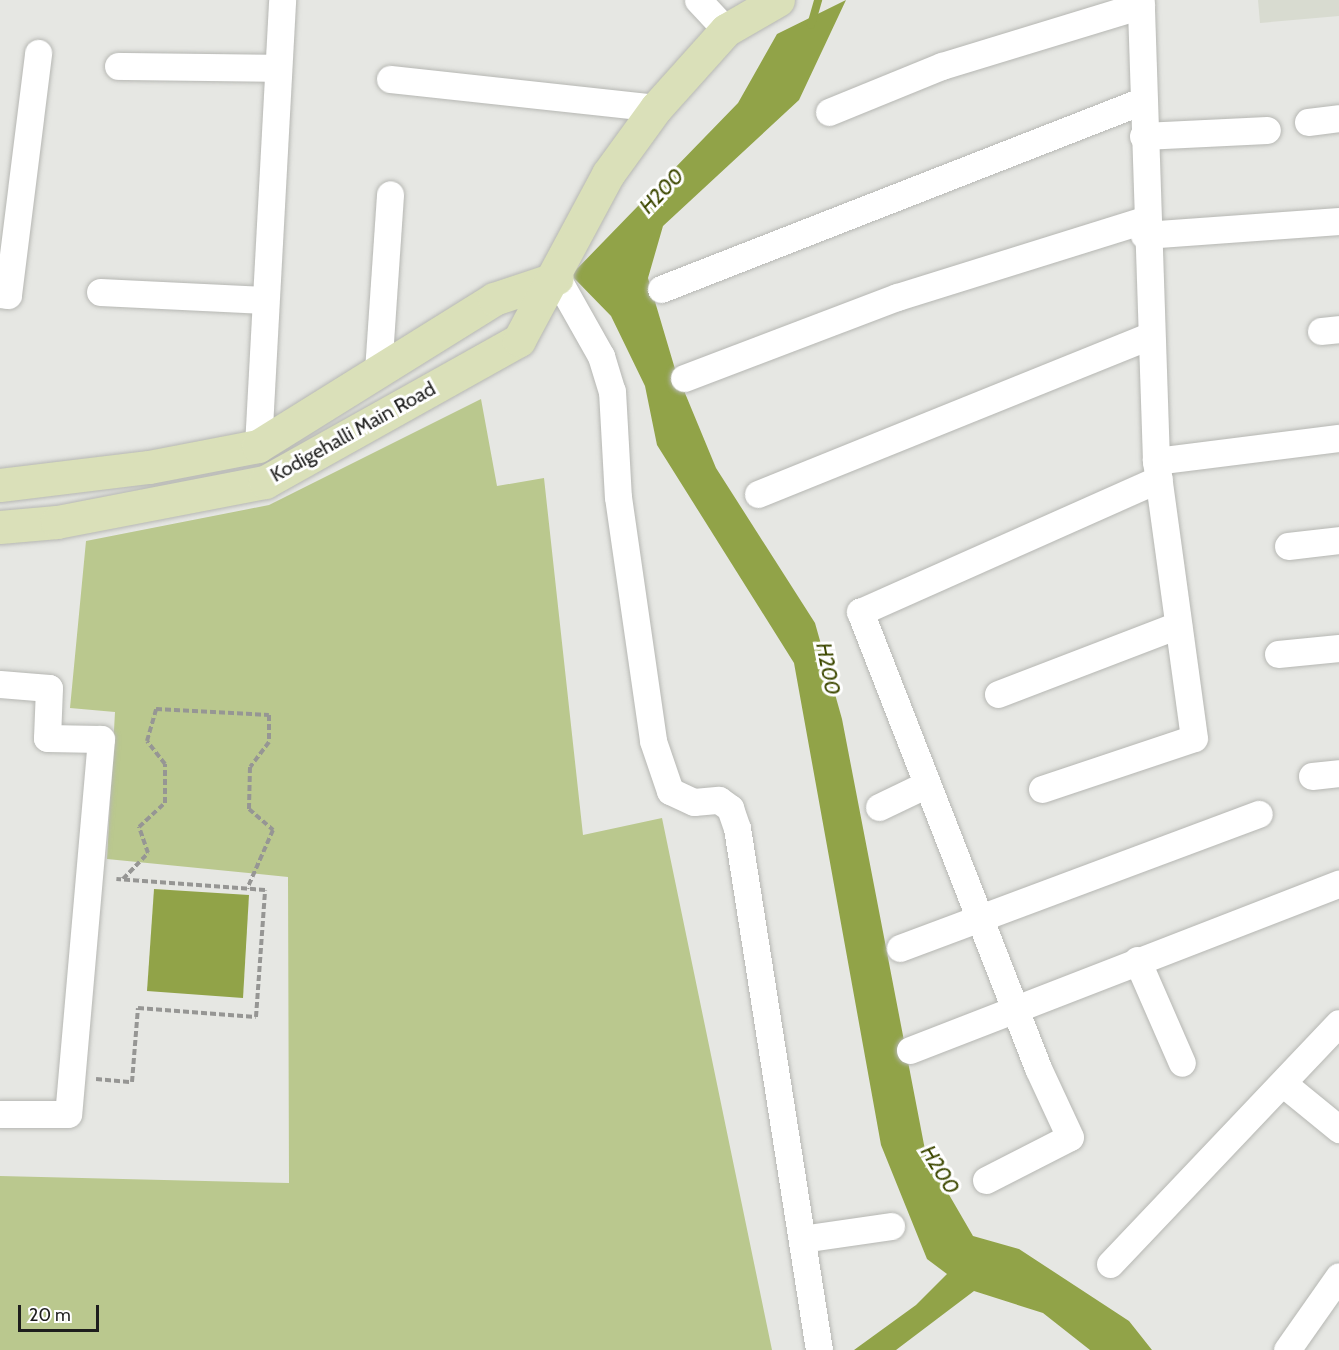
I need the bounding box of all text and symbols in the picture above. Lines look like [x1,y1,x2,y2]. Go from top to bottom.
water label: H200 [635,163,689,219]
street label: Kodigehalli Main Road [266,377,440,487]
water label: H200 [811,641,845,697]
water label: H200 [915,1141,965,1199]
scale bar [21,1293,102,1331]
text: 20 m [29,1304,71,1326]

